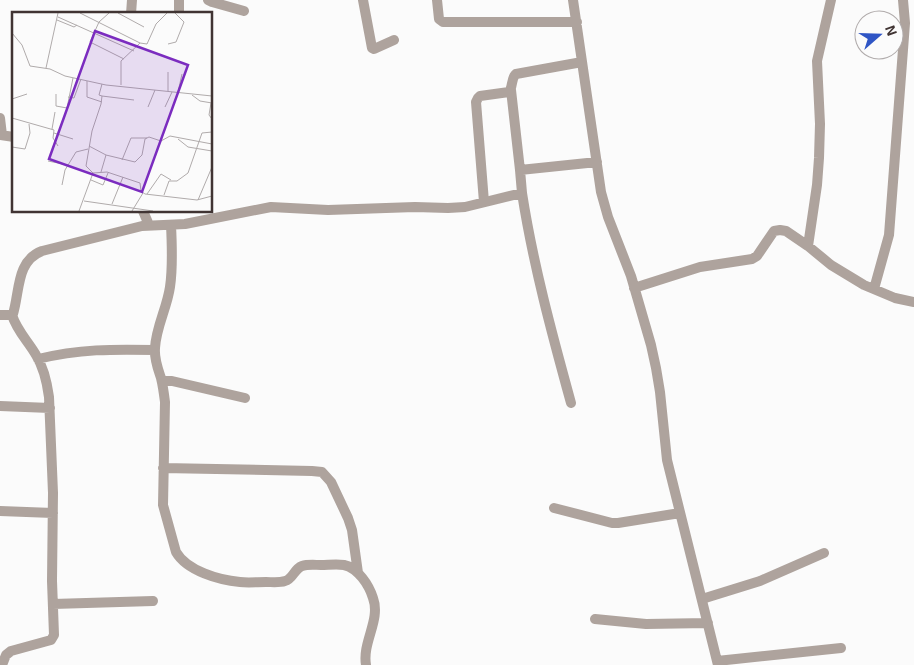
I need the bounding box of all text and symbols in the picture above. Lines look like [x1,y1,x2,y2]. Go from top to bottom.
north arrow [854,10,904,60]
inset map [12,12,212,212]
text: N [882,23,901,38]

